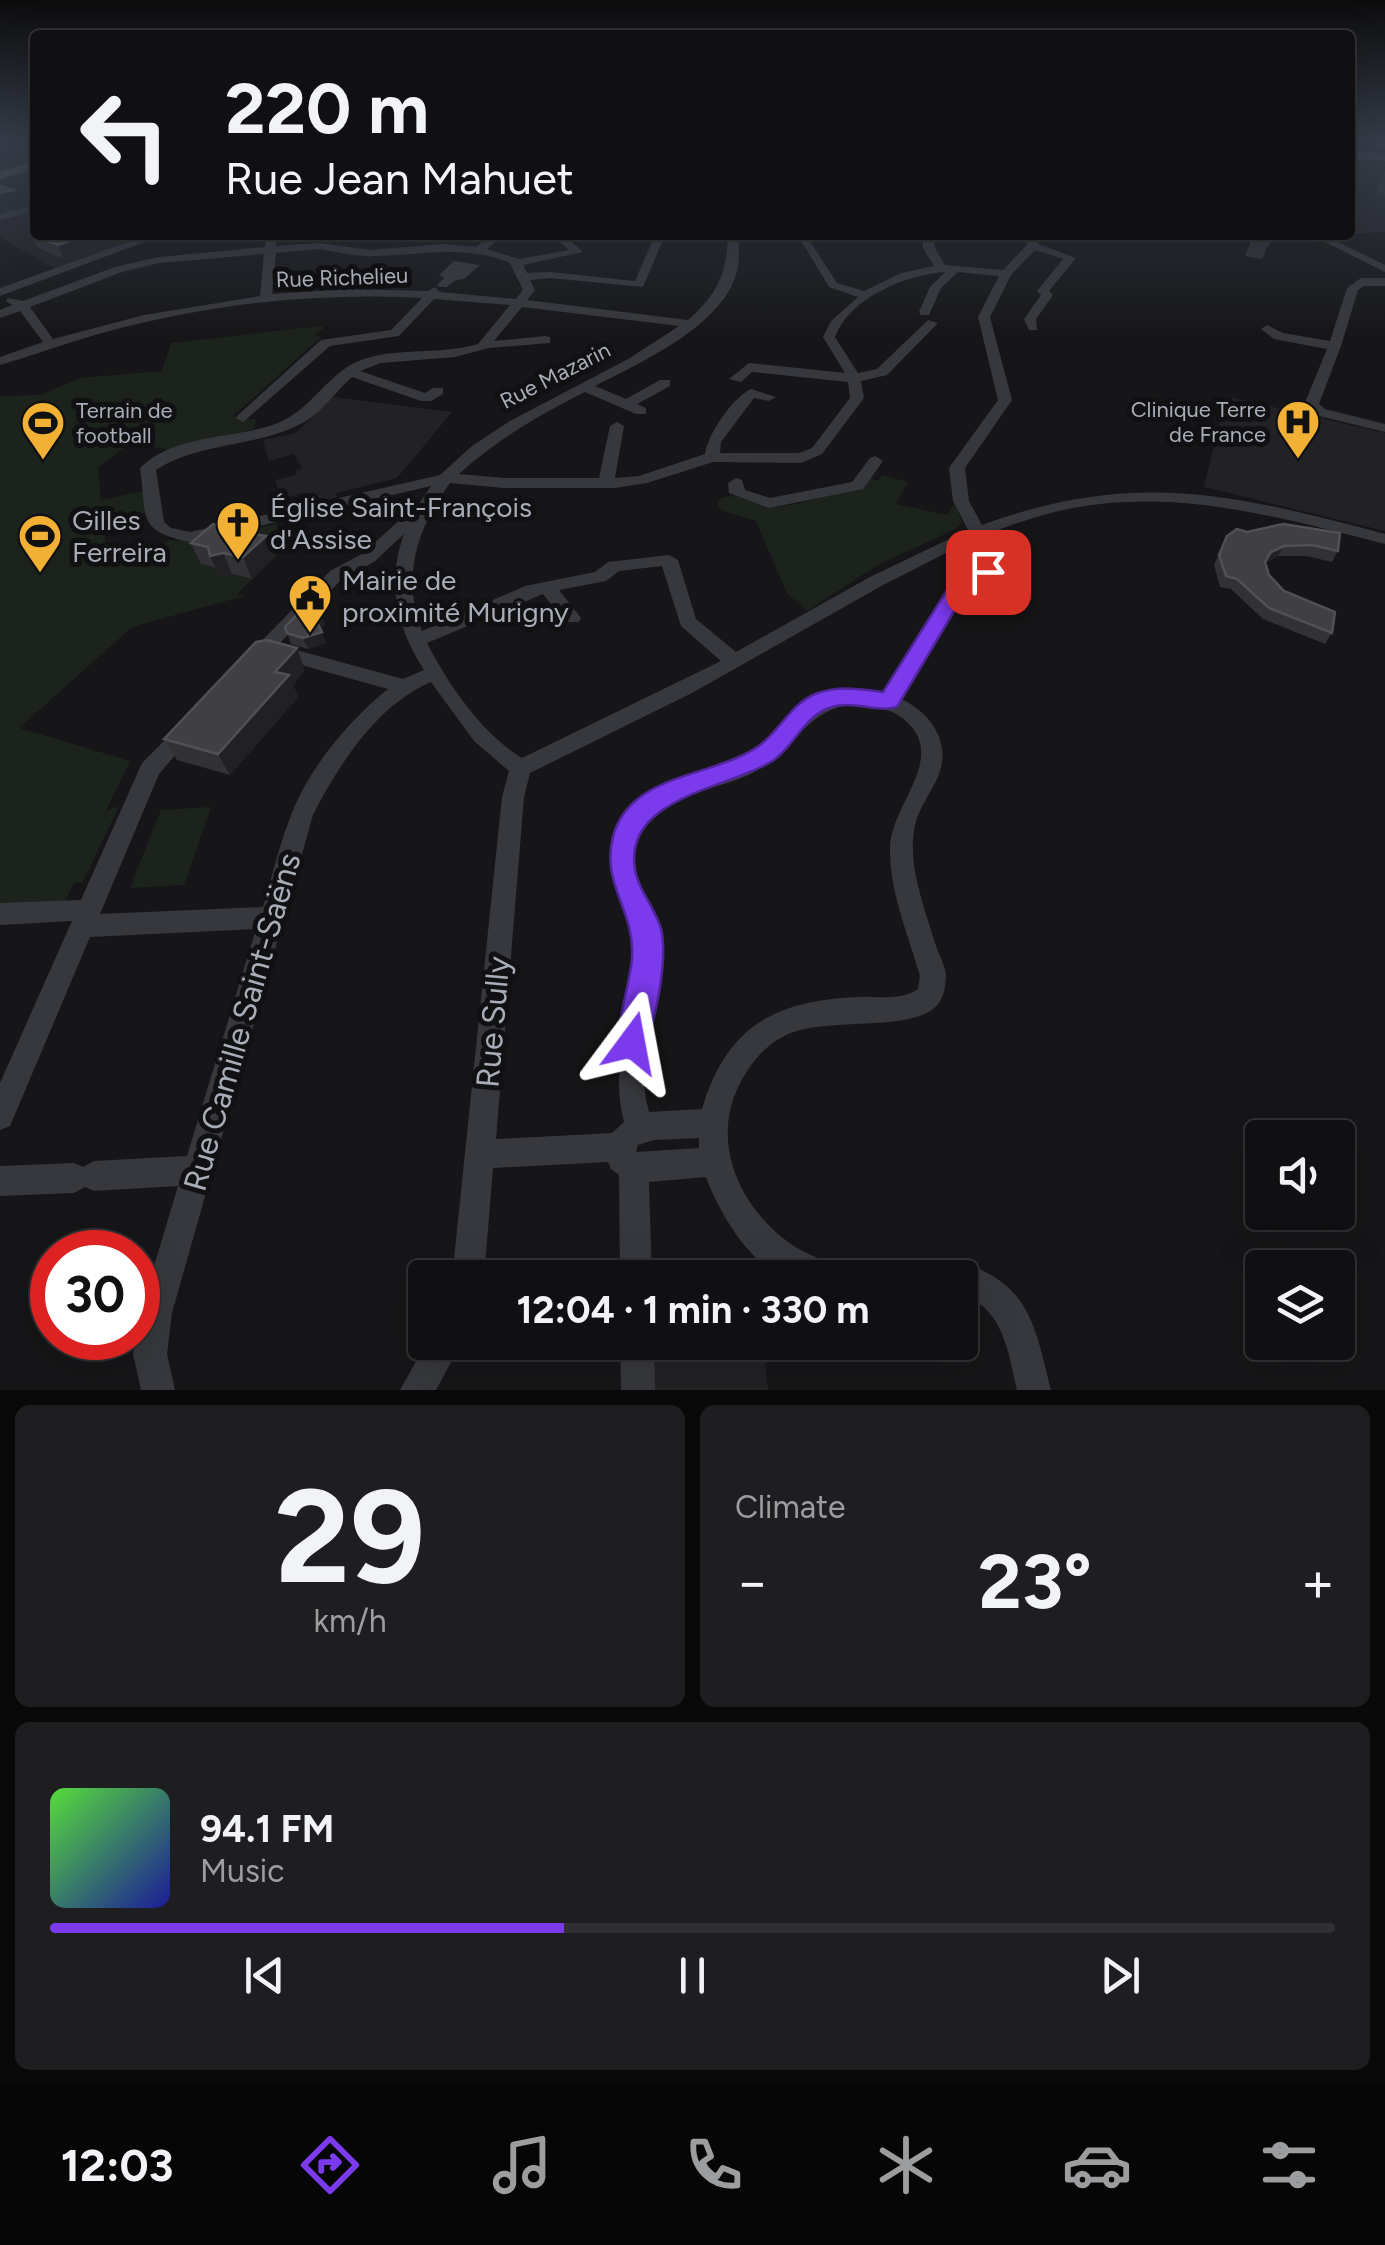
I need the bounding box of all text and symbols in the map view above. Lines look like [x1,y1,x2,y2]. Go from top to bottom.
text: 220 m [225,66,429,151]
icon: left [60,70,190,200]
text: Rue Jean Mahuet [225,151,574,205]
street label: Rue Richelieu [275,262,409,293]
street label: Rue Mazarin [496,336,615,415]
place label: Clinique Terre de France [1131,396,1266,448]
place label: Terrain de football [76,397,173,449]
hospital icon: Clinique Terre de France [1275,399,1321,460]
sports icon: Terrain de football [20,400,66,461]
place label: Église Saint-François d'Assise [270,490,532,556]
church icon: Église Saint-François d'Assise [215,500,261,561]
place label: Gilles Ferreira [72,503,167,569]
sports icon: Gilles Ferreira [17,513,63,574]
pin [946,530,1031,615]
icon: arrive [961,545,1016,600]
place label: Mairie de proximité Murigny [342,563,569,629]
public building icon: Mairie de proximité Murigny [287,573,333,634]
street label: Rue Camille Saint-Saëns [176,849,308,1195]
street label: Rue Sully [468,955,518,1089]
position arrow [580,991,684,1095]
map controls [1245,1120,1355,1360]
button: sound [1245,1120,1355,1230]
speed limit sign: 30 [30,1230,160,1360]
button: layers [1245,1250,1355,1360]
text: 12:04 · 1 min · 330 m [517,1287,869,1333]
text: 29 [275,1459,425,1615]
text: Climate [735,1488,846,1526]
text: 23° [978,1537,1092,1627]
text: − [735,1549,769,1615]
text: + [1301,1549,1335,1615]
text: km/h [313,1602,387,1640]
text: 94.1 FM [200,1806,334,1852]
text: Music [200,1852,285,1890]
icon: previous [237,1948,292,2003]
icon: pause [665,1948,720,2003]
icon: next [1093,1948,1148,2003]
icon: directions [295,2130,365,2200]
icon: music [487,2130,557,2200]
icon: phone [679,2130,749,2200]
icon: climate [871,2130,941,2200]
icon: car [1062,2130,1132,2200]
icon: filters [1254,2130,1324,2200]
text: 12:03 [61,2138,174,2192]

